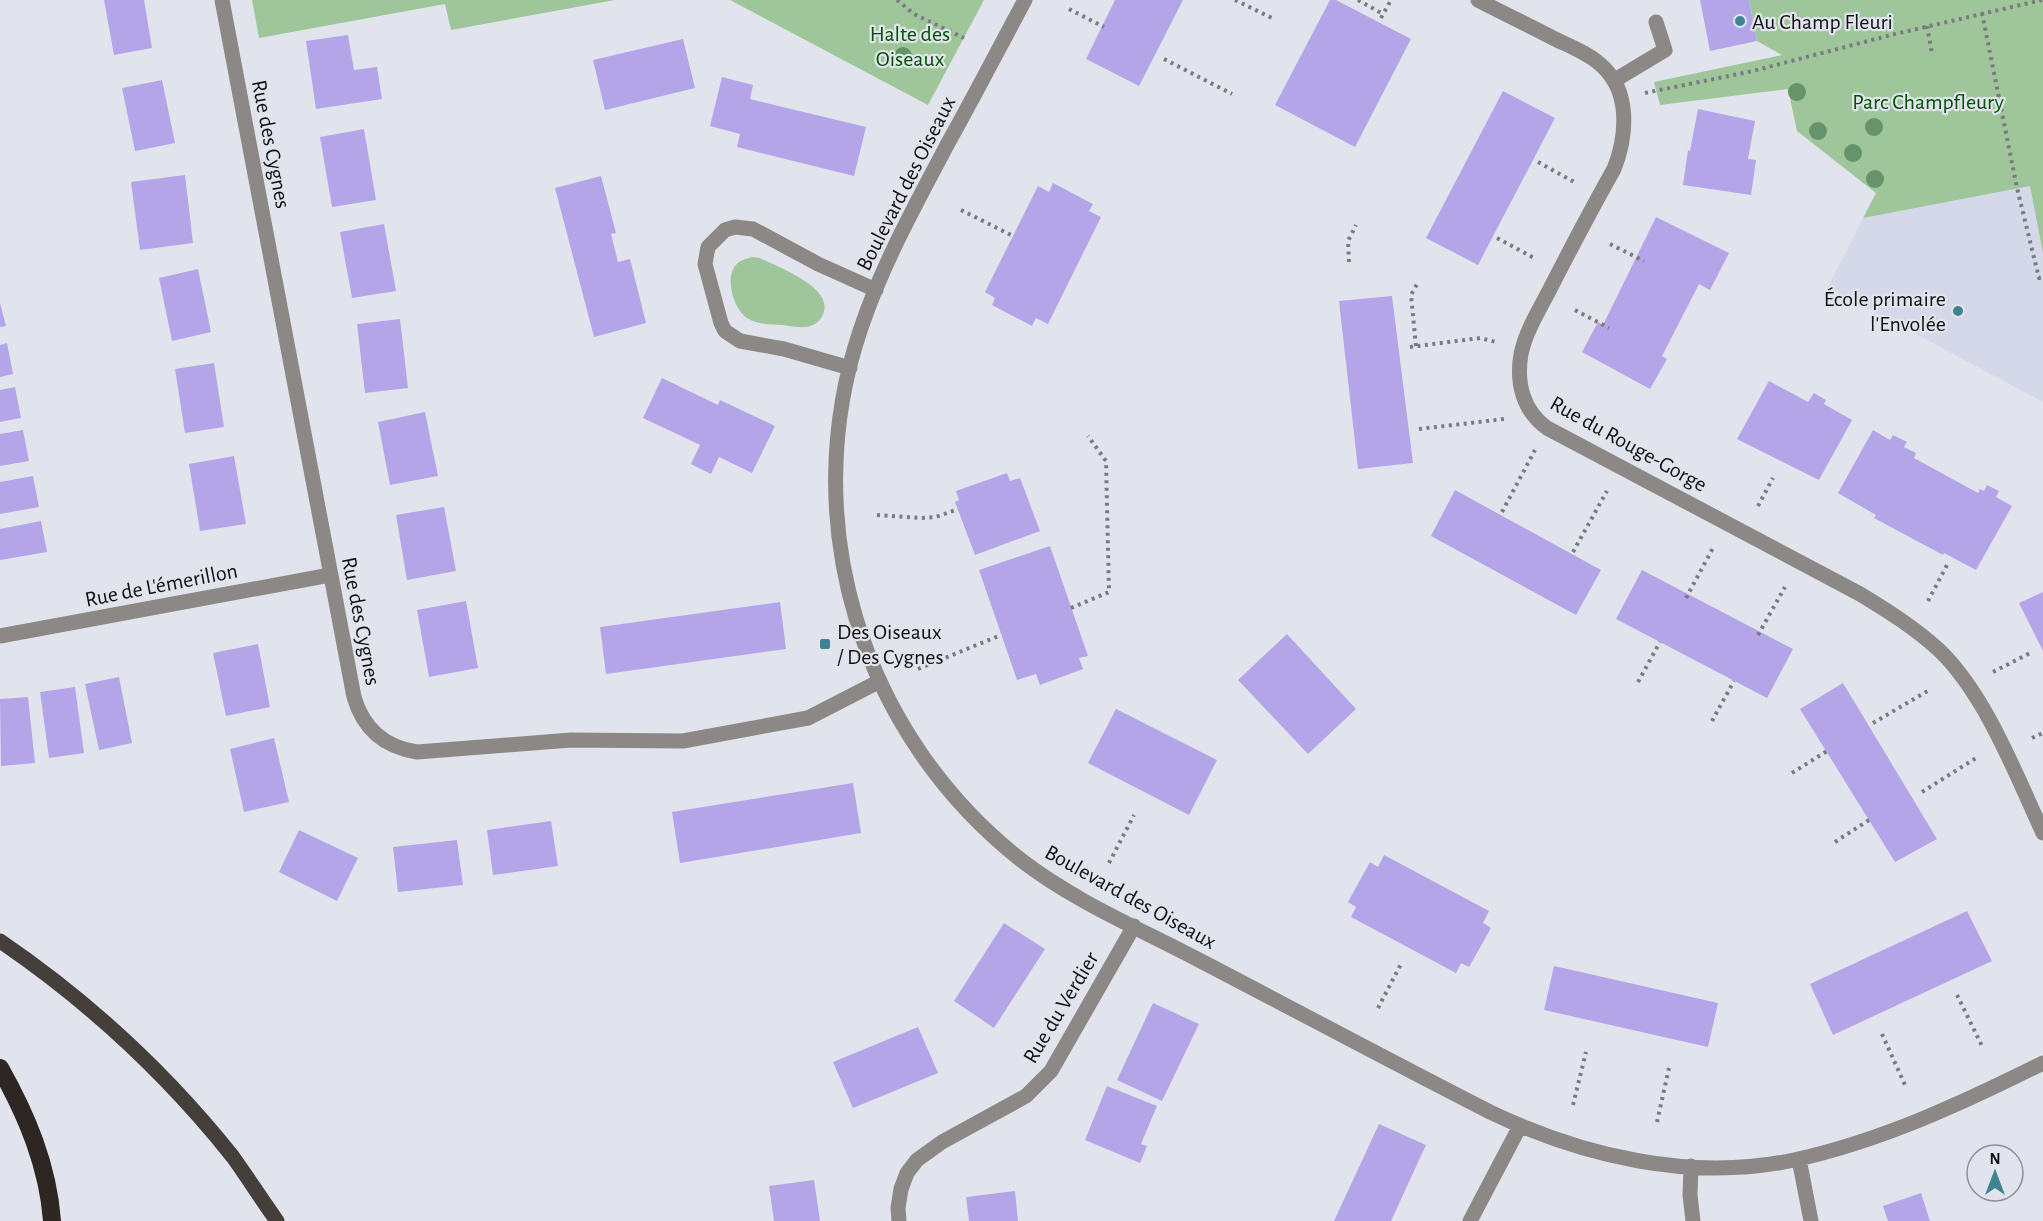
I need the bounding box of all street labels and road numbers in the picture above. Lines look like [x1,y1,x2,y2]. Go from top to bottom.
street label: Rue des Cygnes [248,78,294,210]
street label: Boulevard des Oiseaux [852,93,959,274]
street label: Rue du Rouge-Gorge [1547,392,1711,496]
street label: Rue des Cygnes [338,555,384,687]
street label: Rue de L'émerillon [83,559,239,611]
street label: Boulevard des Oiseaux [1041,841,1220,953]
street label: Rue du Verdier [1019,948,1103,1067]

